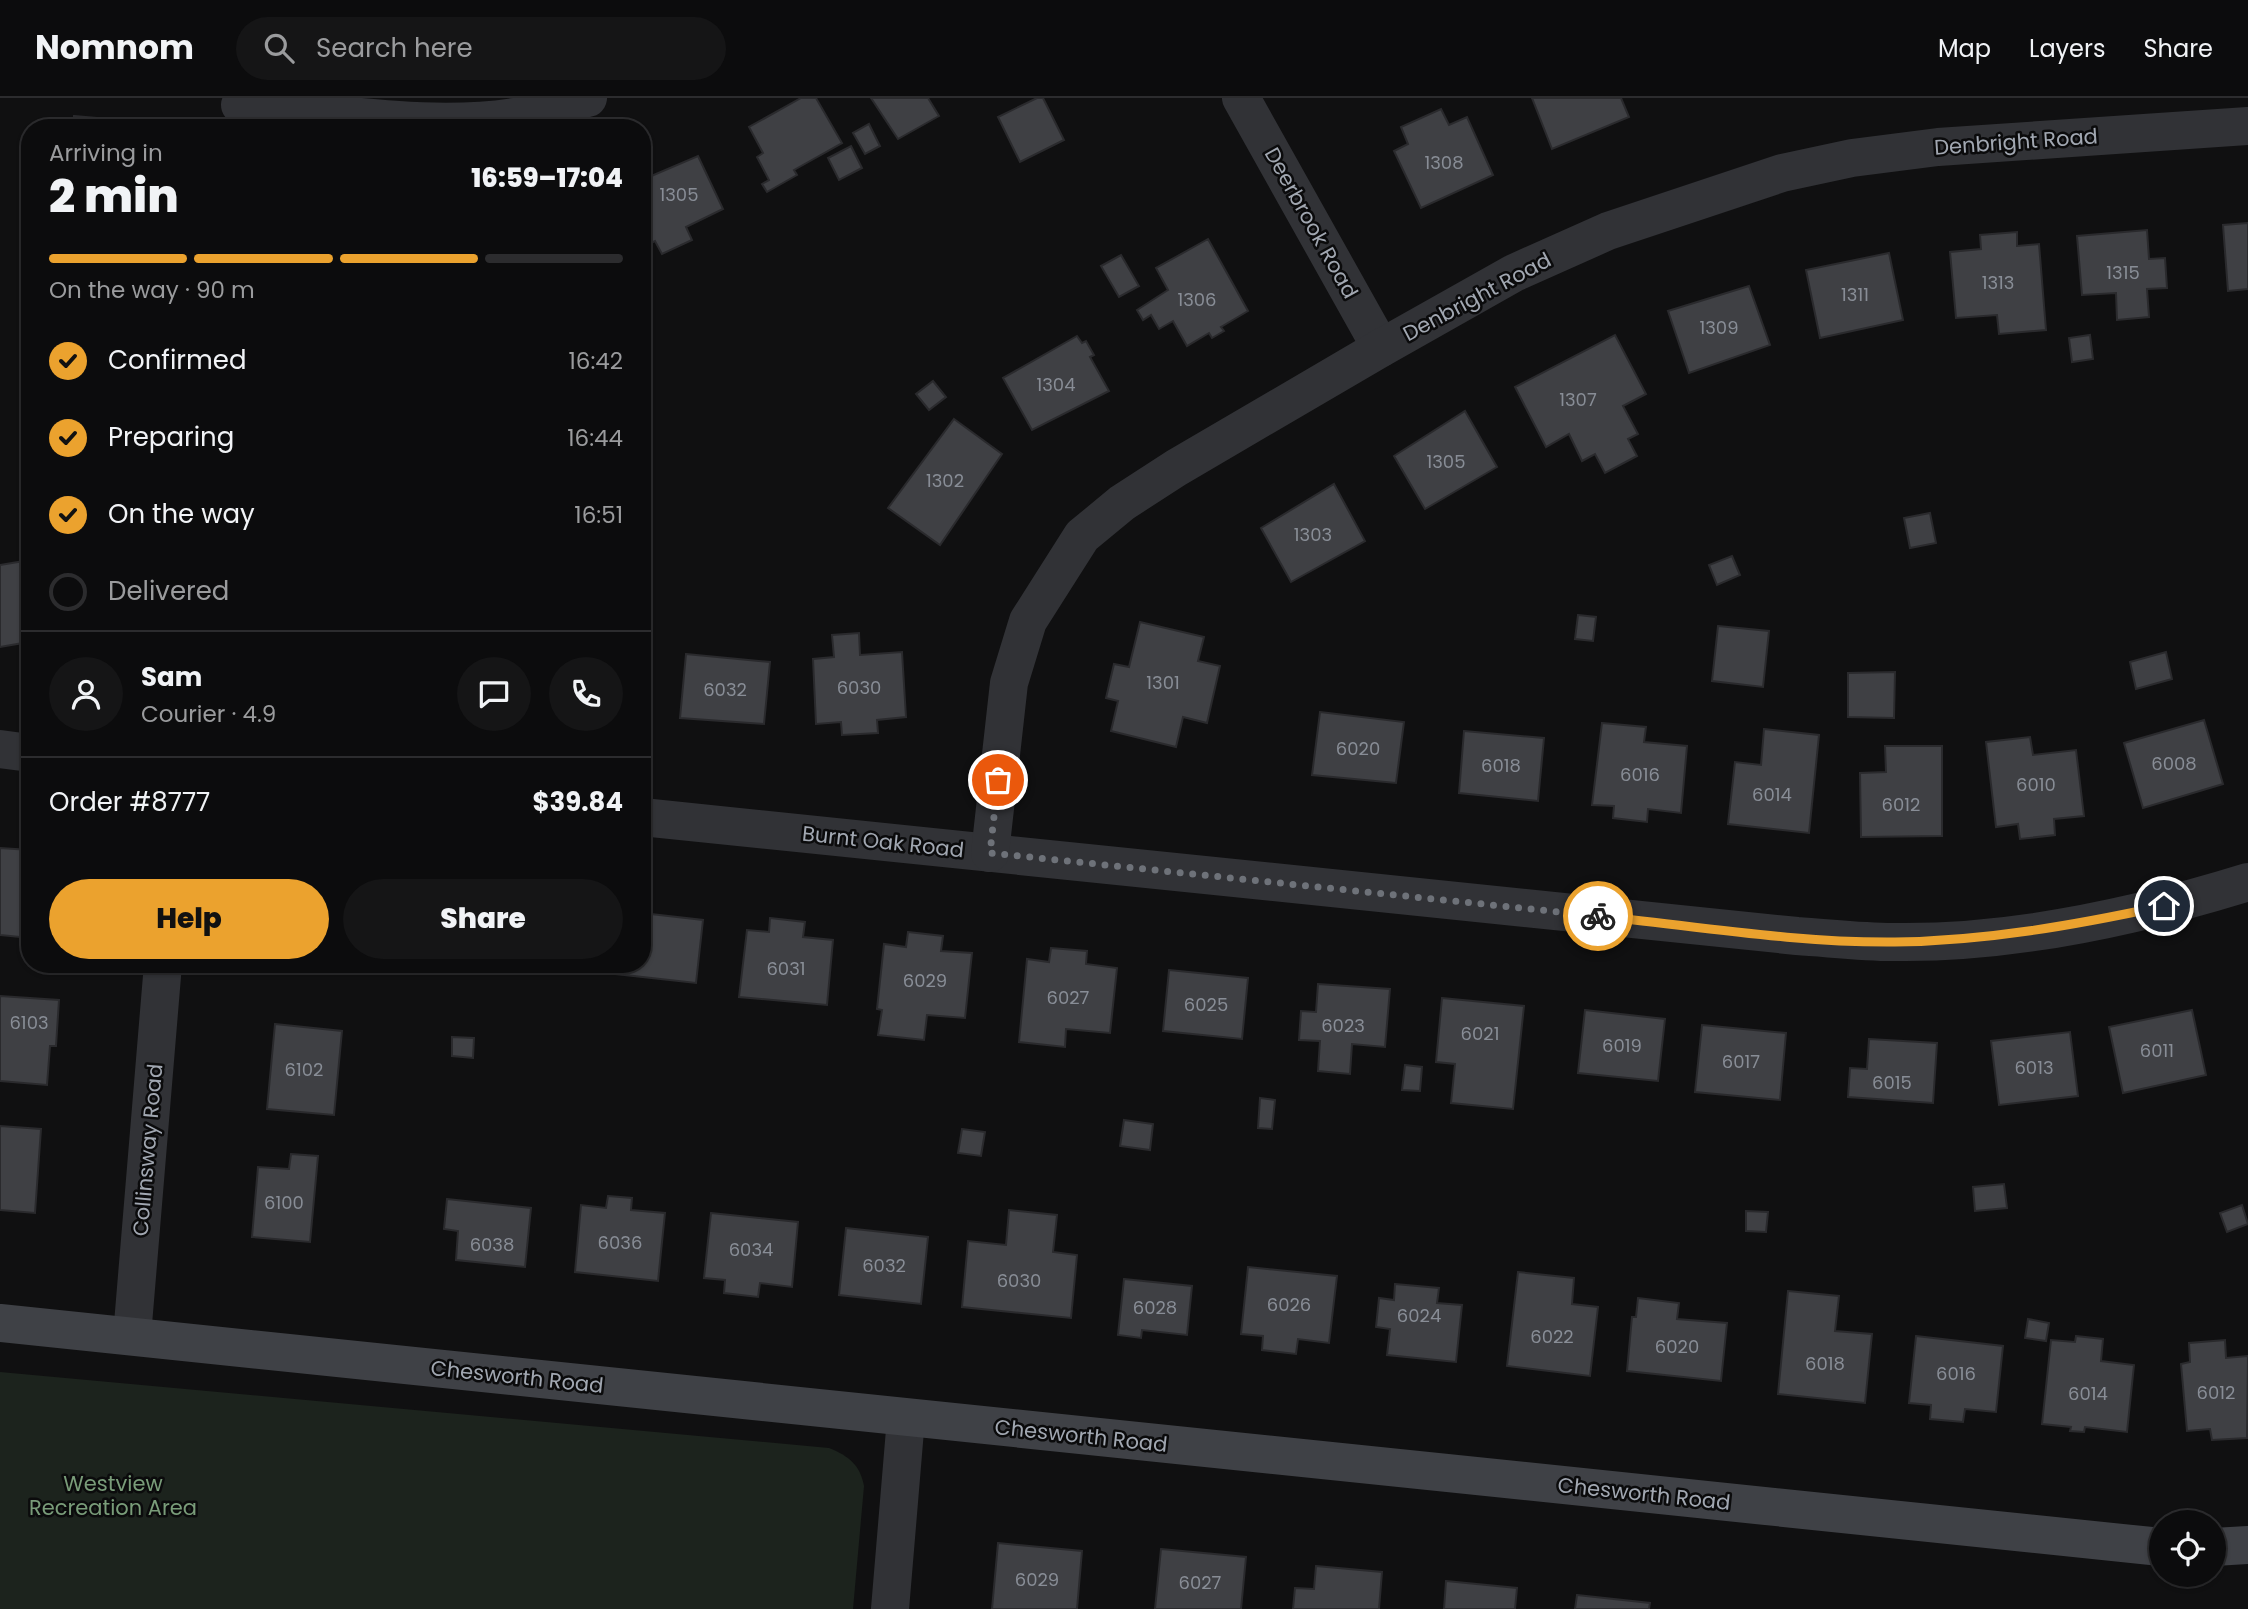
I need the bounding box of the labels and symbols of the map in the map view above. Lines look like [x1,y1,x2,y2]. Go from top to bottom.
street label: Denbright Road [1933,121,2099,162]
street label: Deerbrook Road [1258,142,1365,304]
house number: 1308 [1424,150,1464,175]
house number: 1305 [660,182,698,207]
street label: Denbright Road [1398,245,1556,348]
house number: 1315 [2106,260,2140,285]
house number: 1313 [1982,270,2014,295]
house number: 1311 [1841,282,1869,307]
house number: 1306 [1177,287,1217,312]
house number: 1309 [1699,315,1739,340]
house number: 1304 [1037,372,1076,397]
house number: 1307 [1559,387,1597,412]
house number: 1305 [1427,449,1465,474]
house number: 1302 [926,468,964,493]
house number: 1303 [1294,522,1332,547]
house number: 1301 [1146,670,1180,695]
house number: 6030 [837,675,881,700]
house number: 6032 [703,677,747,702]
house number: 6020 [1336,736,1380,761]
pin [968,750,1028,810]
house number: 6008 [2151,751,2197,776]
house number: 6018 [1481,753,1521,778]
house number: 6016 [1620,762,1660,787]
house number: 6010 [2016,772,2056,797]
house number: 6014 [1752,782,1792,807]
house number: 6012 [1882,792,1920,817]
street label: Burnt Oak Road [801,819,965,864]
pin [2134,876,2194,936]
courier [1563,881,1633,951]
house number: 6031 [766,956,806,981]
house number: 6029 [903,968,947,993]
house number: 6027 [1047,985,1090,1010]
house number: 6025 [1184,992,1228,1017]
house number: 6103 [9,1010,49,1035]
house number: 6023 [1321,1013,1365,1038]
house number: 6021 [1461,1021,1499,1046]
house number: 6019 [1602,1033,1642,1058]
house number: 6011 [2140,1038,2174,1063]
house number: 6017 [1722,1049,1760,1074]
house number: 6013 [2014,1055,2054,1080]
house number: 6102 [285,1057,323,1082]
street label: Collinsway Road [126,1063,169,1237]
house number: 6015 [1872,1070,1912,1095]
house number: 6100 [264,1190,304,1215]
house number: 6036 [598,1230,642,1255]
house number: 6038 [470,1232,514,1257]
house number: 6034 [729,1237,773,1262]
house number: 6032 [862,1253,906,1278]
house number: 6030 [997,1268,1041,1293]
house number: 6026 [1267,1292,1311,1317]
house number: 6028 [1133,1295,1177,1320]
house number: 6024 [1397,1303,1441,1328]
house number: 6022 [1530,1324,1574,1349]
house number: 6020 [1655,1334,1699,1359]
house number: 6018 [1805,1351,1845,1376]
street label: Chesworth Road [429,1353,605,1400]
house number: 6016 [1936,1361,1976,1386]
house number: 6012 [2197,1380,2235,1405]
house number: 6014 [2068,1381,2108,1406]
street label: Chesworth Road [993,1412,1169,1459]
park label: Westview Recreation Area [29,1469,197,1522]
street label: Chesworth Road [1556,1470,1732,1517]
house number: 6029 [1015,1567,1059,1592]
house number: 6027 [1179,1570,1222,1595]

